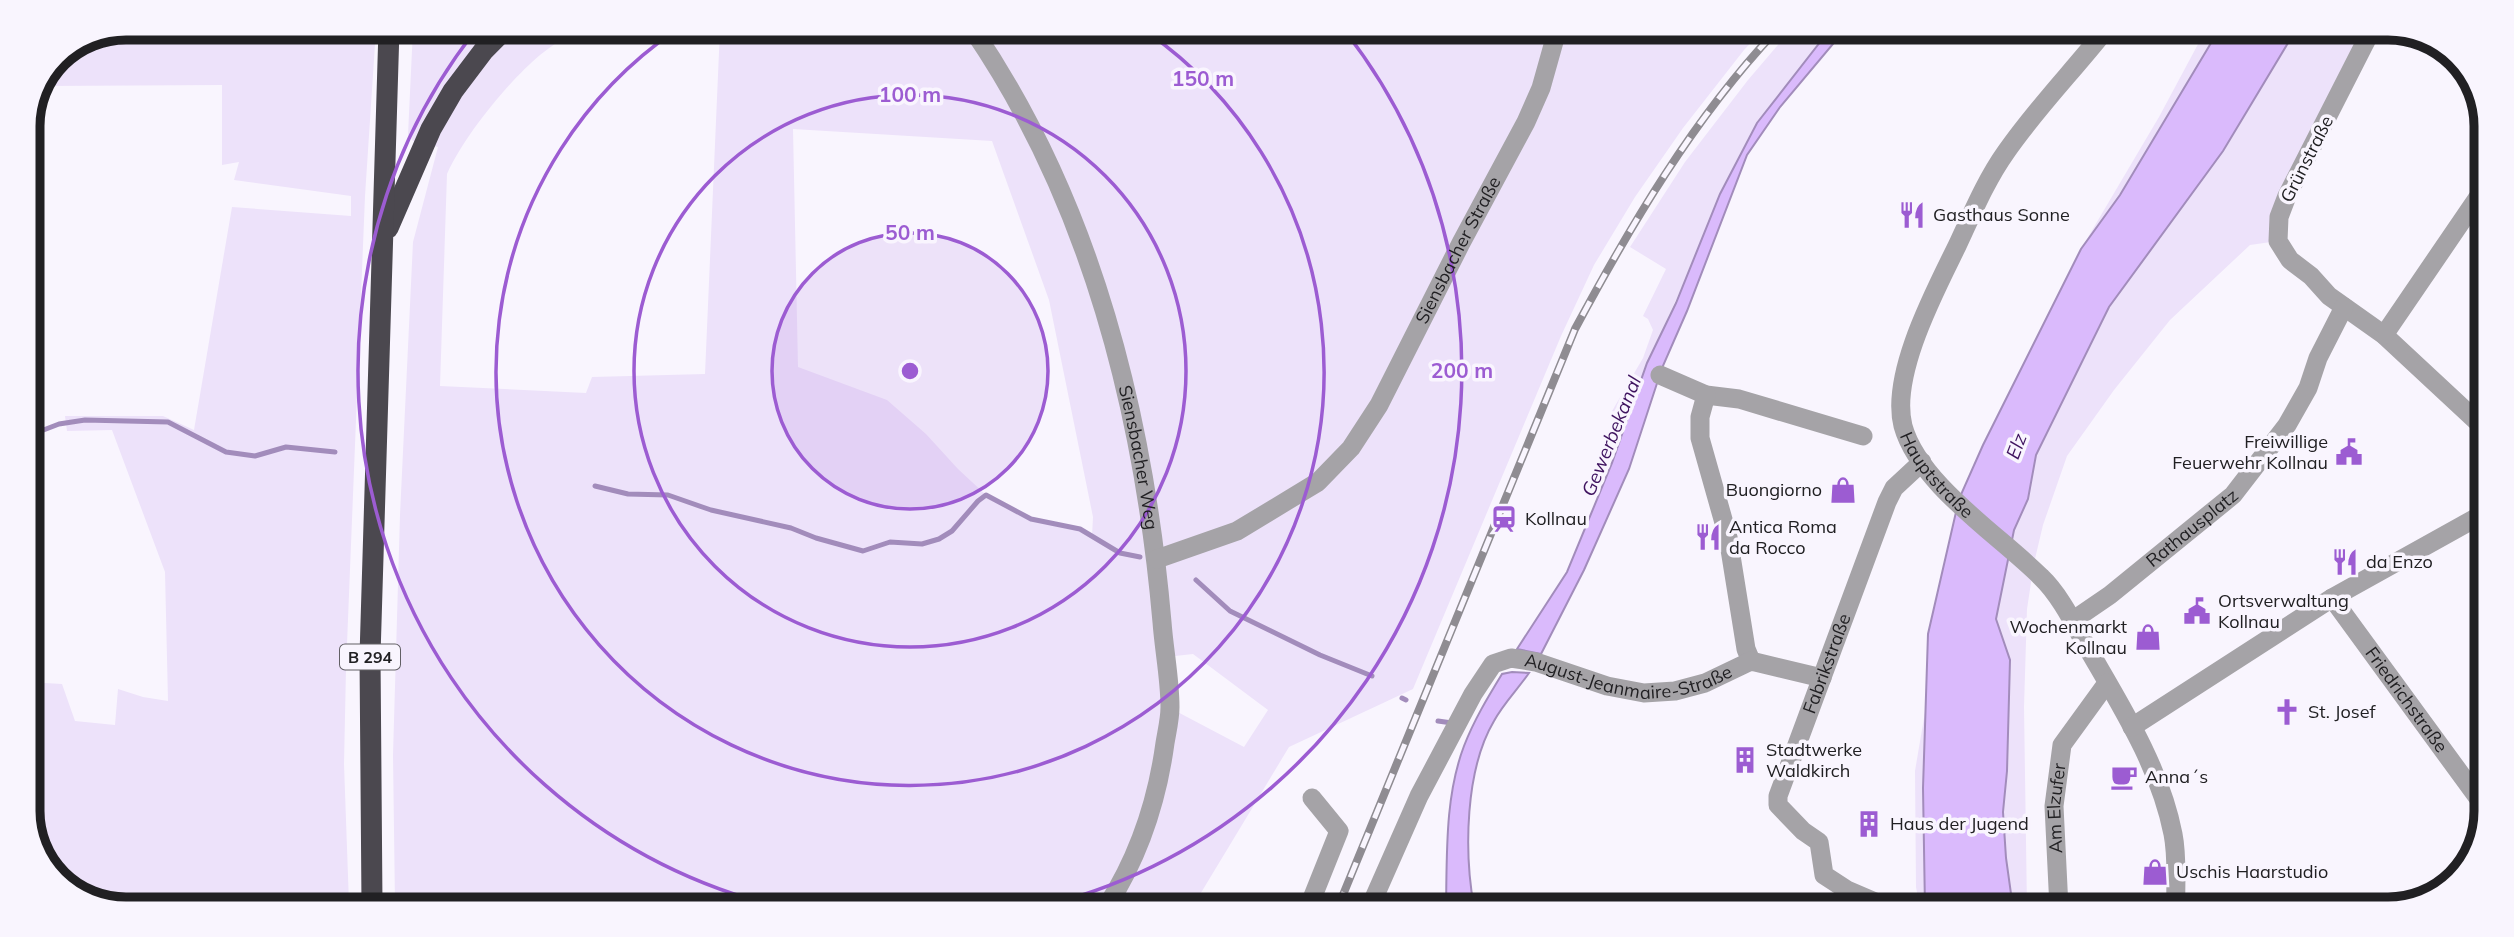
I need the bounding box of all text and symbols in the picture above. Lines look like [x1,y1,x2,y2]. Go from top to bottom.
text: 150 m [1172,65,1234,91]
text: 100 m [879,81,941,107]
street label: Grünstraße [2275,112,2338,206]
street label: Siensbacher Straße [1410,172,1506,328]
restaurant icon: Gasthaus Sonne [1897,200,1927,230]
place label: Gasthaus Sonne [1933,203,2070,226]
text: 50 m [885,219,935,245]
text: 200 m [1431,357,1493,383]
centre of rings [898,359,922,383]
water label: Gewerbekanal [1576,372,1646,500]
street label: Siensbacher Weg [1114,383,1163,531]
street label: Hauptstraße [1895,428,1978,523]
water label: Elz [2000,430,2032,462]
place label: Freiwillige Feuerwehr Kollnau [2172,430,2328,474]
public building icon: Freiwillige Feuerwehr Kollnau [2334,437,2364,467]
shop icon: Buongiorno [1828,475,1858,505]
place label: Buongiorno [1726,478,1822,501]
street label: Rathausplatz [2141,484,2243,572]
station icon: Kollnau [1489,504,1519,534]
place label: Kollnau [1525,507,1587,530]
place label: Antica Roma da Rocco [1729,515,1837,559]
restaurant icon: Antica Roma da Rocco [1693,522,1723,552]
restaurant icon: da Enzo [2330,547,2360,577]
place label: da Enzo [2366,550,2433,573]
place label: Ortsverwaltung Kollnau [2218,589,2349,633]
public building icon: Ortsverwaltung Kollnau [2182,596,2212,626]
street label: Fabrikstraße [1798,610,1856,717]
place label: Wochenmarkt Kollnau [2009,615,2127,659]
shop icon: Wochenmarkt Kollnau [2133,622,2163,652]
street label: Friedrichstraße [2360,642,2453,757]
road number: B 294 [340,644,400,670]
street label: August-Jeanmaire-Straße [1523,648,1736,704]
church icon: St. Josef [2272,697,2302,727]
place label: St. Josef [2308,700,2376,723]
place label: Stadtwerke Waldkirch [1766,738,1862,782]
building icon: Stadtwerke Waldkirch [1730,745,1760,775]
street label: Am Elzufer [2042,761,2071,854]
cafe icon: Anna´s [2109,762,2139,792]
place label: Anna´s [2145,765,2208,788]
building icon: Haus der Jugend [1854,809,1884,839]
place label: Haus der Jugend [1890,812,2029,835]
shop icon: Uschis Haarstudio [2140,857,2170,887]
place label: Uschis Haarstudio [2176,860,2328,883]

